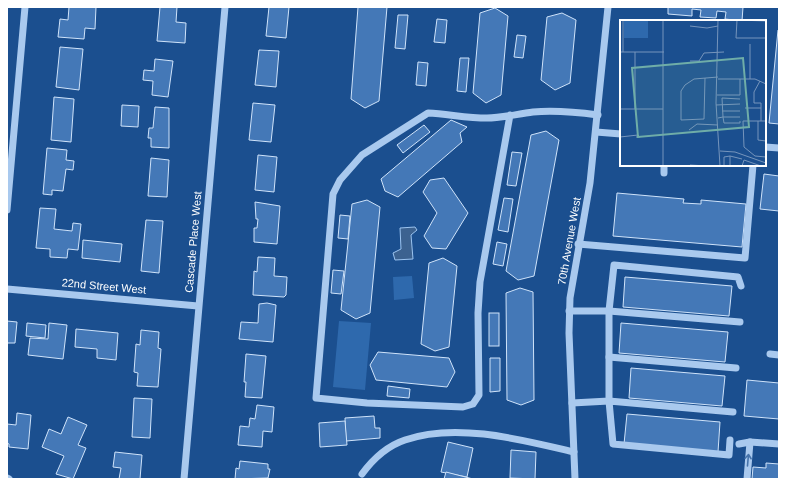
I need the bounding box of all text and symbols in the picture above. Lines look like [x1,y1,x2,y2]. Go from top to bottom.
inset map [620,20,766,166]
street label: Cascade Place West [183,191,203,293]
street label: 70th Avenue West [555,196,583,286]
street label: 22nd Street West [61,276,147,296]
one-way arrow [745,454,752,467]

